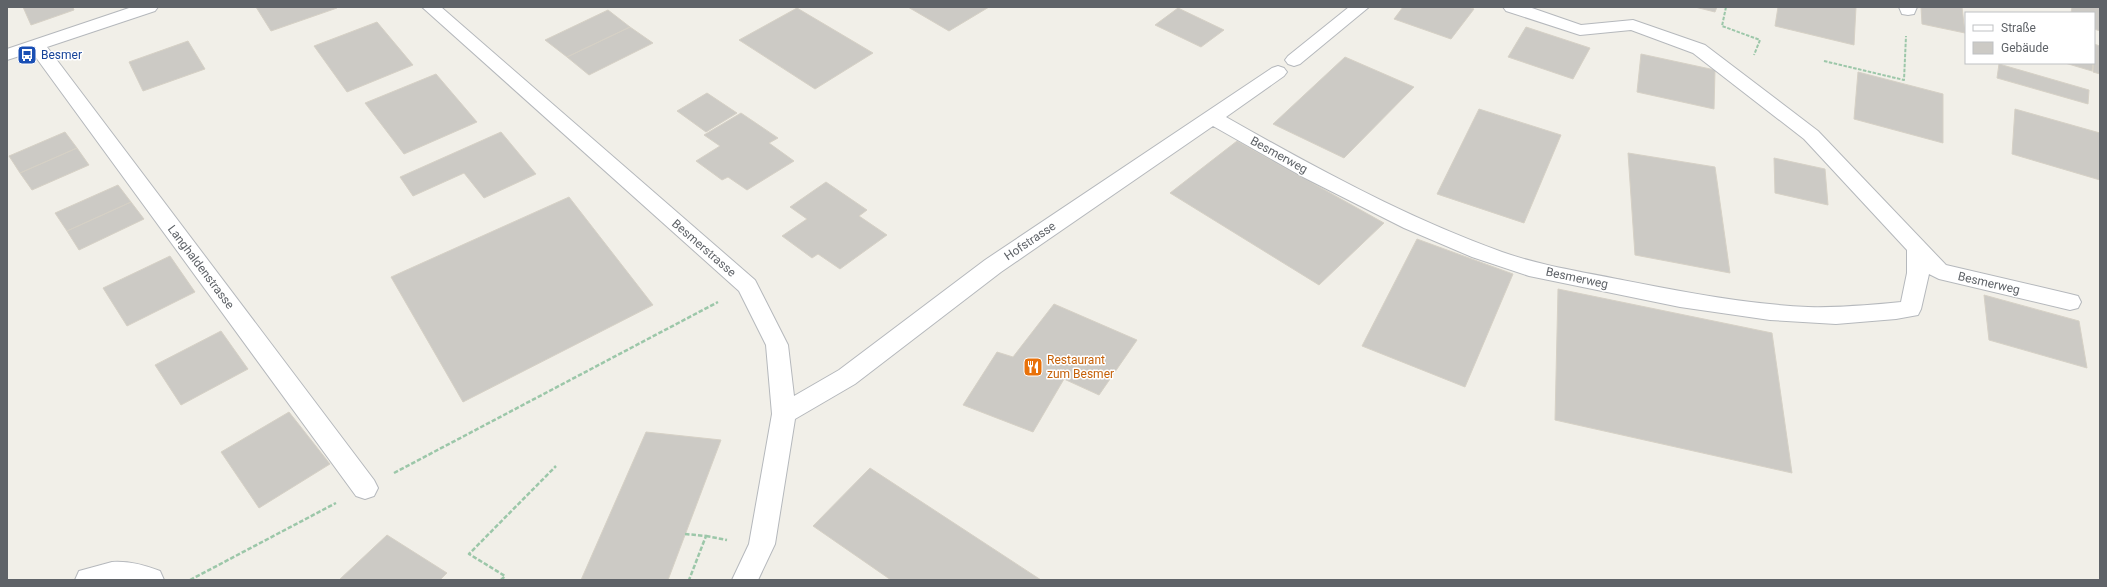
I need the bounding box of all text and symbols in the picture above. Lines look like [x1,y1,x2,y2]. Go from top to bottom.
legend [1965,12,2095,64]
text: Straße [2001,21,2036,35]
text: Gebäude [2001,41,2049,55]
bus stop icon: Besmer [16,44,38,66]
place label: Besmer [41,48,82,62]
street label: Besmerweg [1248,134,1310,176]
street label: Besmerstrasse [669,216,739,280]
street label: Hofstrasse [1002,219,1058,263]
street label: Langhaldenstrasse [165,222,237,312]
street label: Besmerweg [1545,265,1609,291]
street label: Besmerweg [1957,269,2021,297]
place label: Restaurant zum Besmer [1047,353,1114,381]
restaurant icon: Restaurant zum Besmer [1022,356,1044,378]

